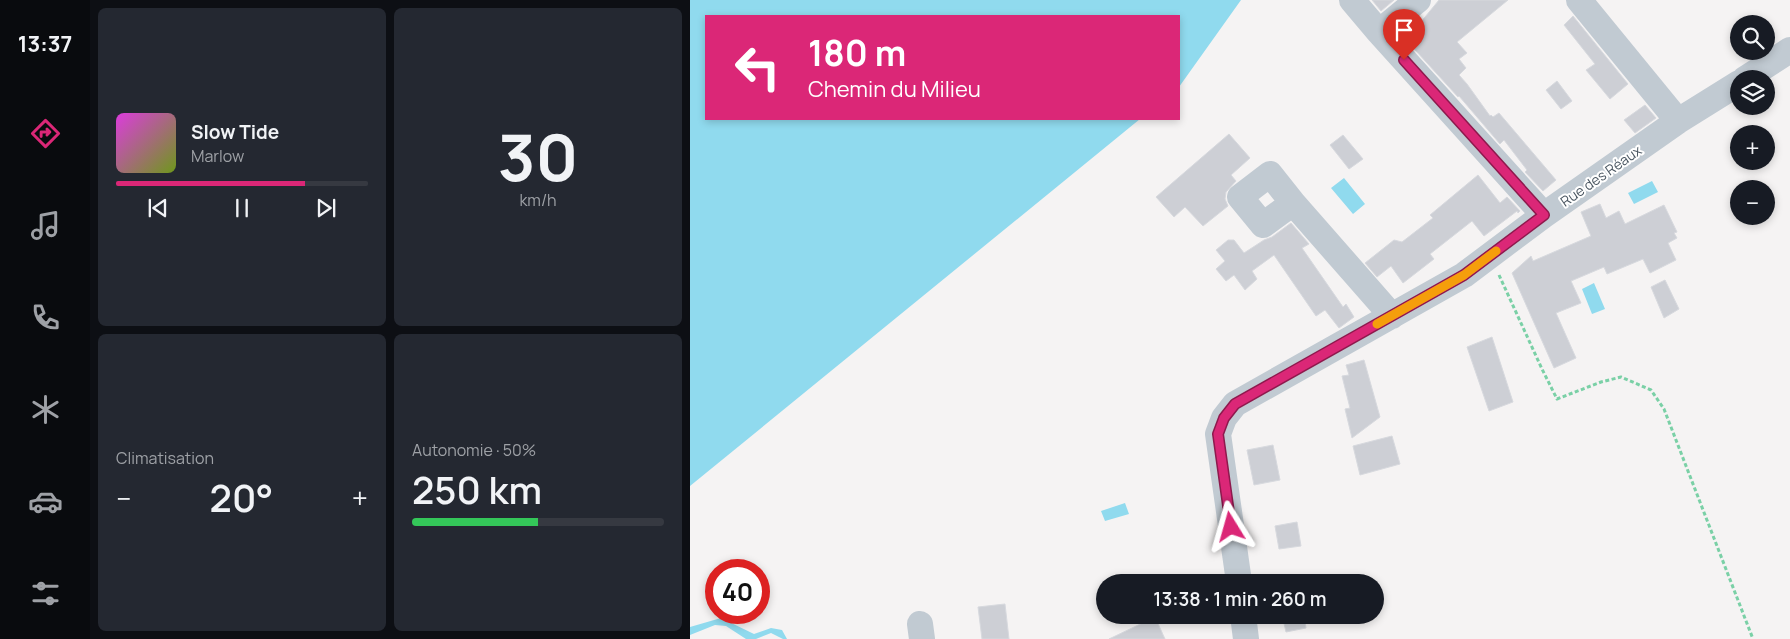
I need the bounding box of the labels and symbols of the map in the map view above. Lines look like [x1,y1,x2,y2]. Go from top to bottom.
pin [1383,9,1425,60]
street label: Rue des Réaux [1556,140,1646,211]
position arrow [1204,500,1256,552]
speed limit sign: 40 [705,559,770,624]

